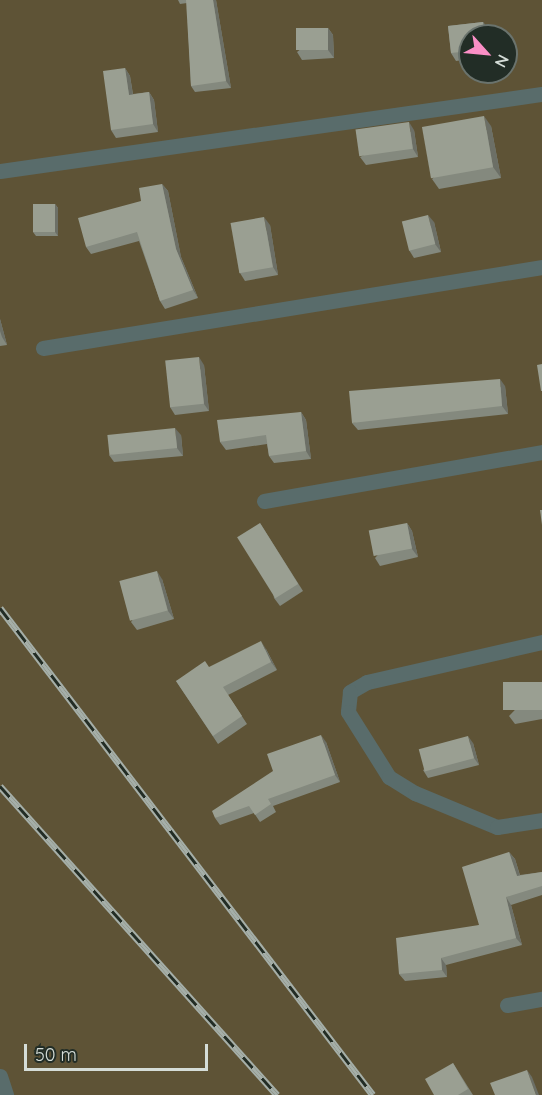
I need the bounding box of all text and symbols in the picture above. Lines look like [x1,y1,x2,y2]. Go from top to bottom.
north arrow [458,24,518,84]
text: N [491,51,514,71]
scale bar [27,1032,212,1070]
text: 50 m [35,1043,77,1066]

